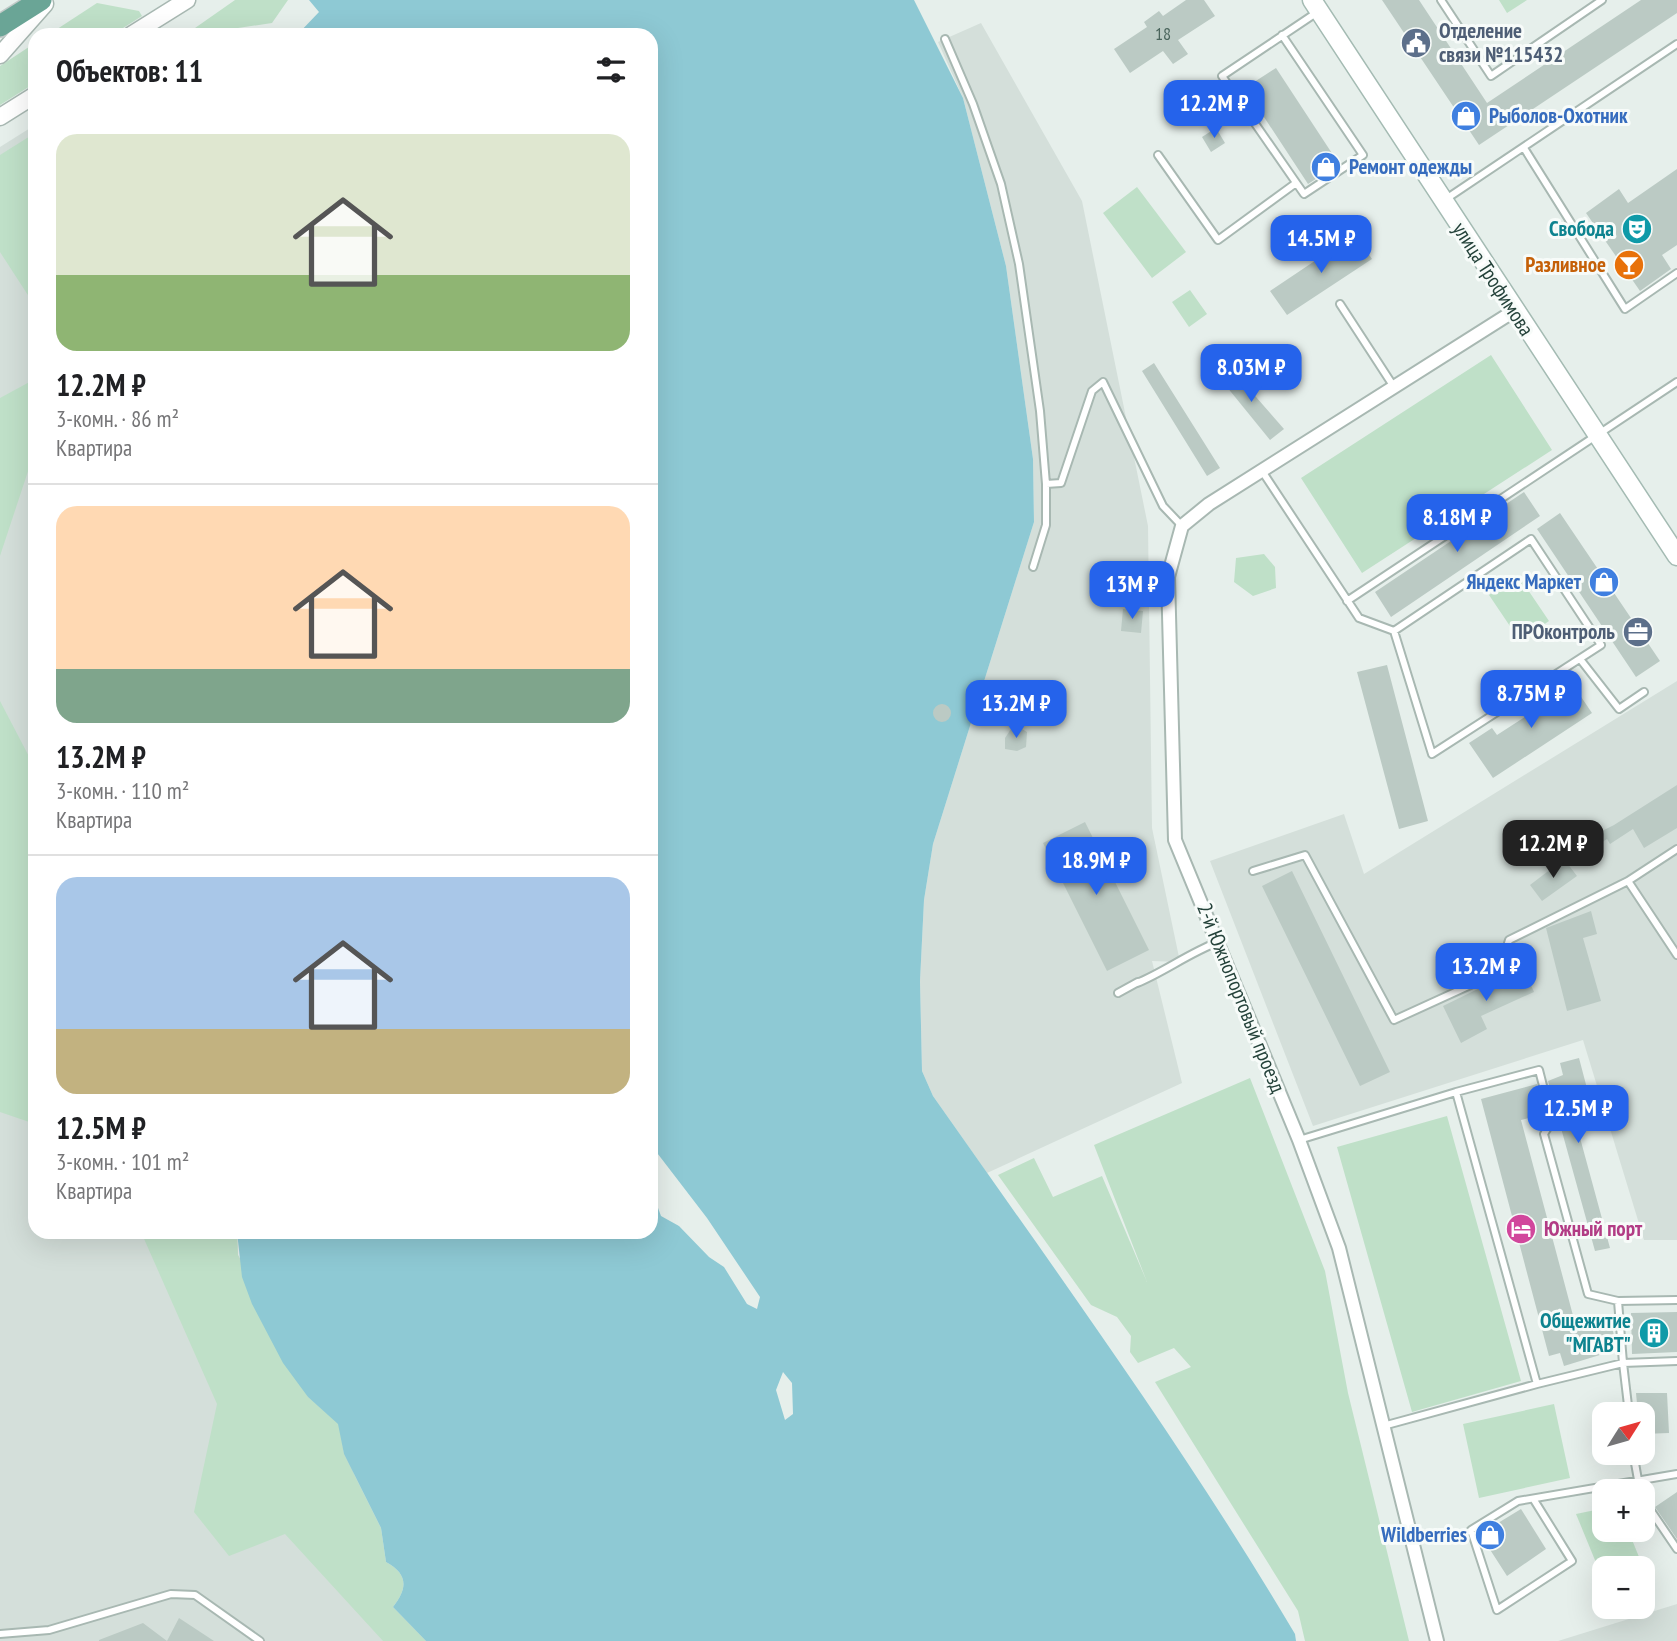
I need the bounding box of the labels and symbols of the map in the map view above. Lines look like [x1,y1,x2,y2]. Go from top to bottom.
place label: Отделение связи №115432 [1439,17,1563,68]
house number: 18 [1155,22,1171,45]
public building icon: Отделение связи №115432 [1399,26,1433,60]
pin: 12.2M ₽ [1149,80,1279,140]
shop icon: Рыболов-Охотник [1449,99,1483,133]
place label: Рыболов-Охотник [1489,102,1628,129]
shop icon: Ремонт одежды [1309,150,1343,184]
place label: Ремонт одежды [1349,153,1472,180]
theatre icon: Свобода [1620,212,1654,246]
place label: Свобода [1549,215,1614,242]
pin: 14.5M ₽ [1256,216,1386,275]
street label: улица Трофимова [1447,217,1540,341]
bar icon: Разливное [1612,248,1646,282]
place label: Разливное [1525,251,1606,278]
pin: 8.03M ₽ [1186,344,1316,404]
pin: 8.18M ₽ [1392,494,1522,554]
pin: 13M ₽ [1083,562,1181,621]
shop icon: Яндекс Маркет [1587,565,1621,599]
place label: Яндекс Маркет [1466,568,1582,595]
office icon: ПРОконтроль [1621,615,1655,649]
place label: ПРОконтроль [1512,618,1615,645]
pin: 8.75M ₽ [1466,670,1596,730]
pin: 13.2M ₽ [951,680,1081,740]
pin: 12.2M ₽ [1488,820,1618,880]
pin: 18.9M ₽ [1031,838,1161,897]
street label: 2-й Южнопортовый проезд [1191,899,1292,1097]
pin: 13.2M ₽ [1421,944,1551,1003]
pin: 12.5M ₽ [1513,1086,1643,1145]
hotel icon: Южный порт [1504,1212,1538,1246]
place label: Южный порт [1544,1215,1643,1242]
place label: Общежитие "МГАВТ" [1540,1307,1631,1358]
building icon: Общежитие "МГАВТ" [1637,1316,1671,1350]
north arrow [1592,1402,1656,1465]
shop icon: Wildberries [1473,1518,1507,1552]
place label: Wildberries [1380,1521,1467,1548]

